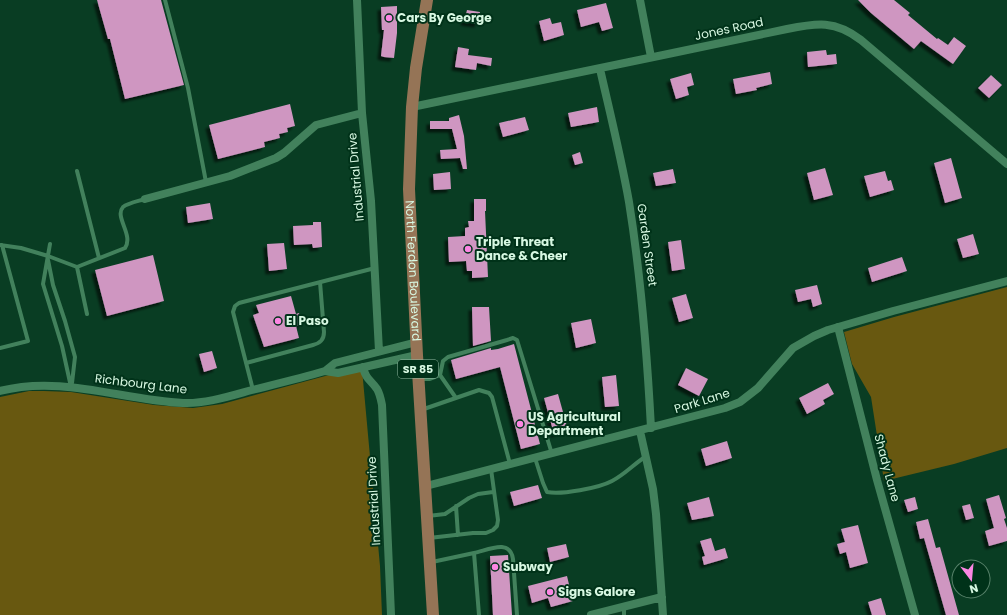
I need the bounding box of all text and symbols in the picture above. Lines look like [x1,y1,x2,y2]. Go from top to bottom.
place label: Cars By George [397,9,492,26]
marker: Cars By George [384,13,394,23]
street label: Jones Road [693,13,765,44]
street label: Industrial Drive [343,132,368,222]
street label: North Ferdon Boulevard [402,200,425,342]
street label: Garden Street [633,202,662,287]
place label: Triple Threat Dance & Cheer [476,233,567,264]
marker: Triple Threat Dance & Cheer [463,244,473,254]
place label: El Paso [286,312,329,329]
marker: El Paso [273,316,283,326]
road number: SR 85 [398,360,438,378]
street label: Richbourg Lane [94,369,188,398]
street label: Park Lane [672,384,732,417]
place label: US Agricultural Department [528,408,621,439]
marker: US Agricultural Department [515,419,525,429]
street label: Shady Lane [870,432,905,504]
street label: Industrial Drive [363,456,384,546]
place label: Subway [503,558,553,575]
north arrow [951,559,991,599]
marker: Subway [490,562,500,572]
text: N [968,580,980,597]
place label: Signs Galore [558,583,636,600]
marker: Signs Galore [545,587,555,597]

